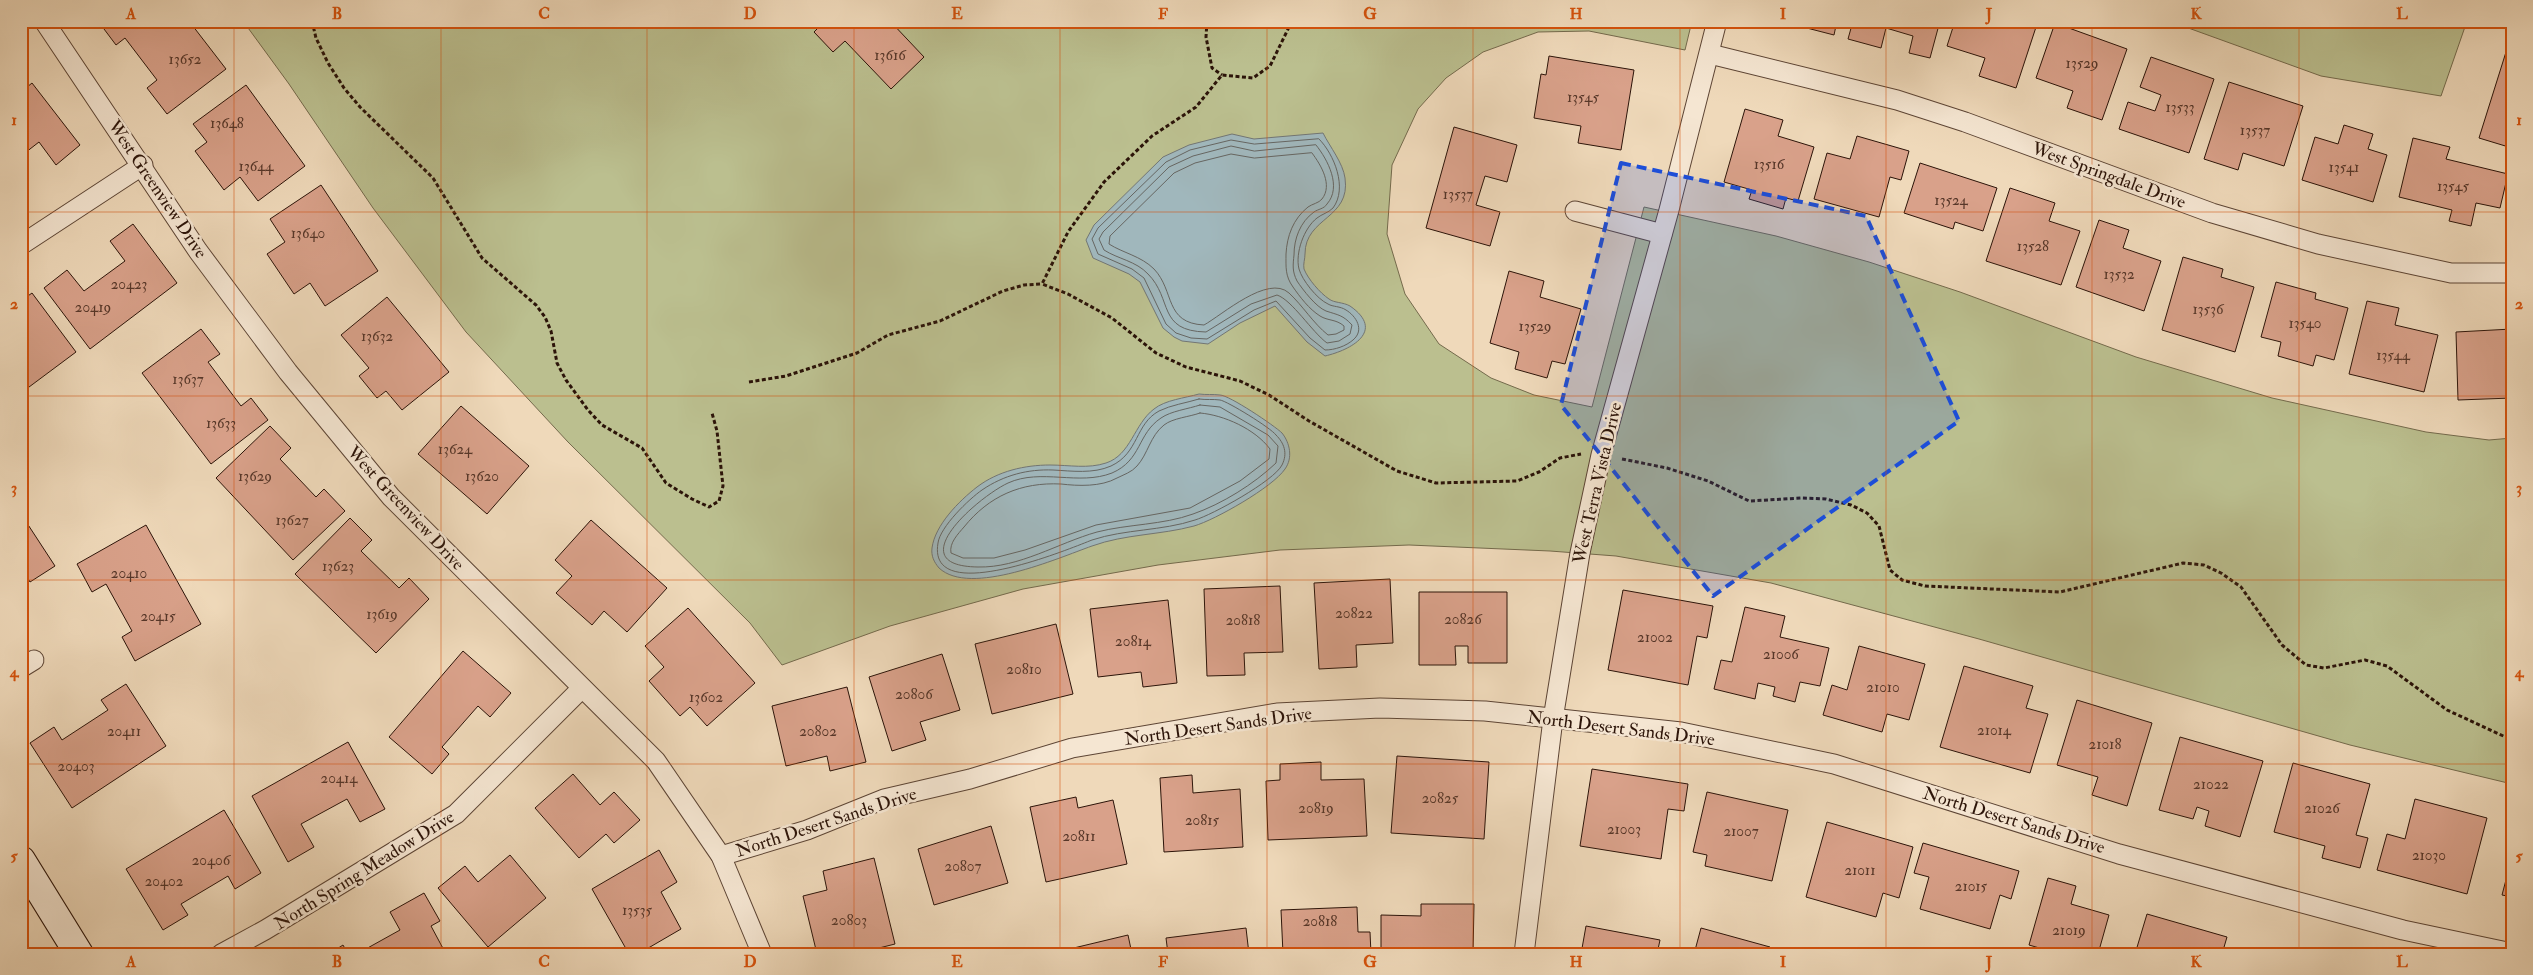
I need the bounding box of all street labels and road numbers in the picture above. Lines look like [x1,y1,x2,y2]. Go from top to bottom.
street label: West Greenview Drive [102,115,213,263]
street label: West Springdale Drive [2028,137,2189,214]
street label: West Terra Vista Drive [1567,400,1627,567]
street label: West Greenview Drive [341,441,470,576]
street label: North Desert Sands Drive [1123,702,1314,751]
street label: North Desert Sands Drive [1526,706,1717,751]
street label: North Desert Sands Drive [733,782,920,863]
street label: North Desert Sands Drive [1920,782,2108,859]
street label: North Spring Meadow Drive [270,805,459,935]

